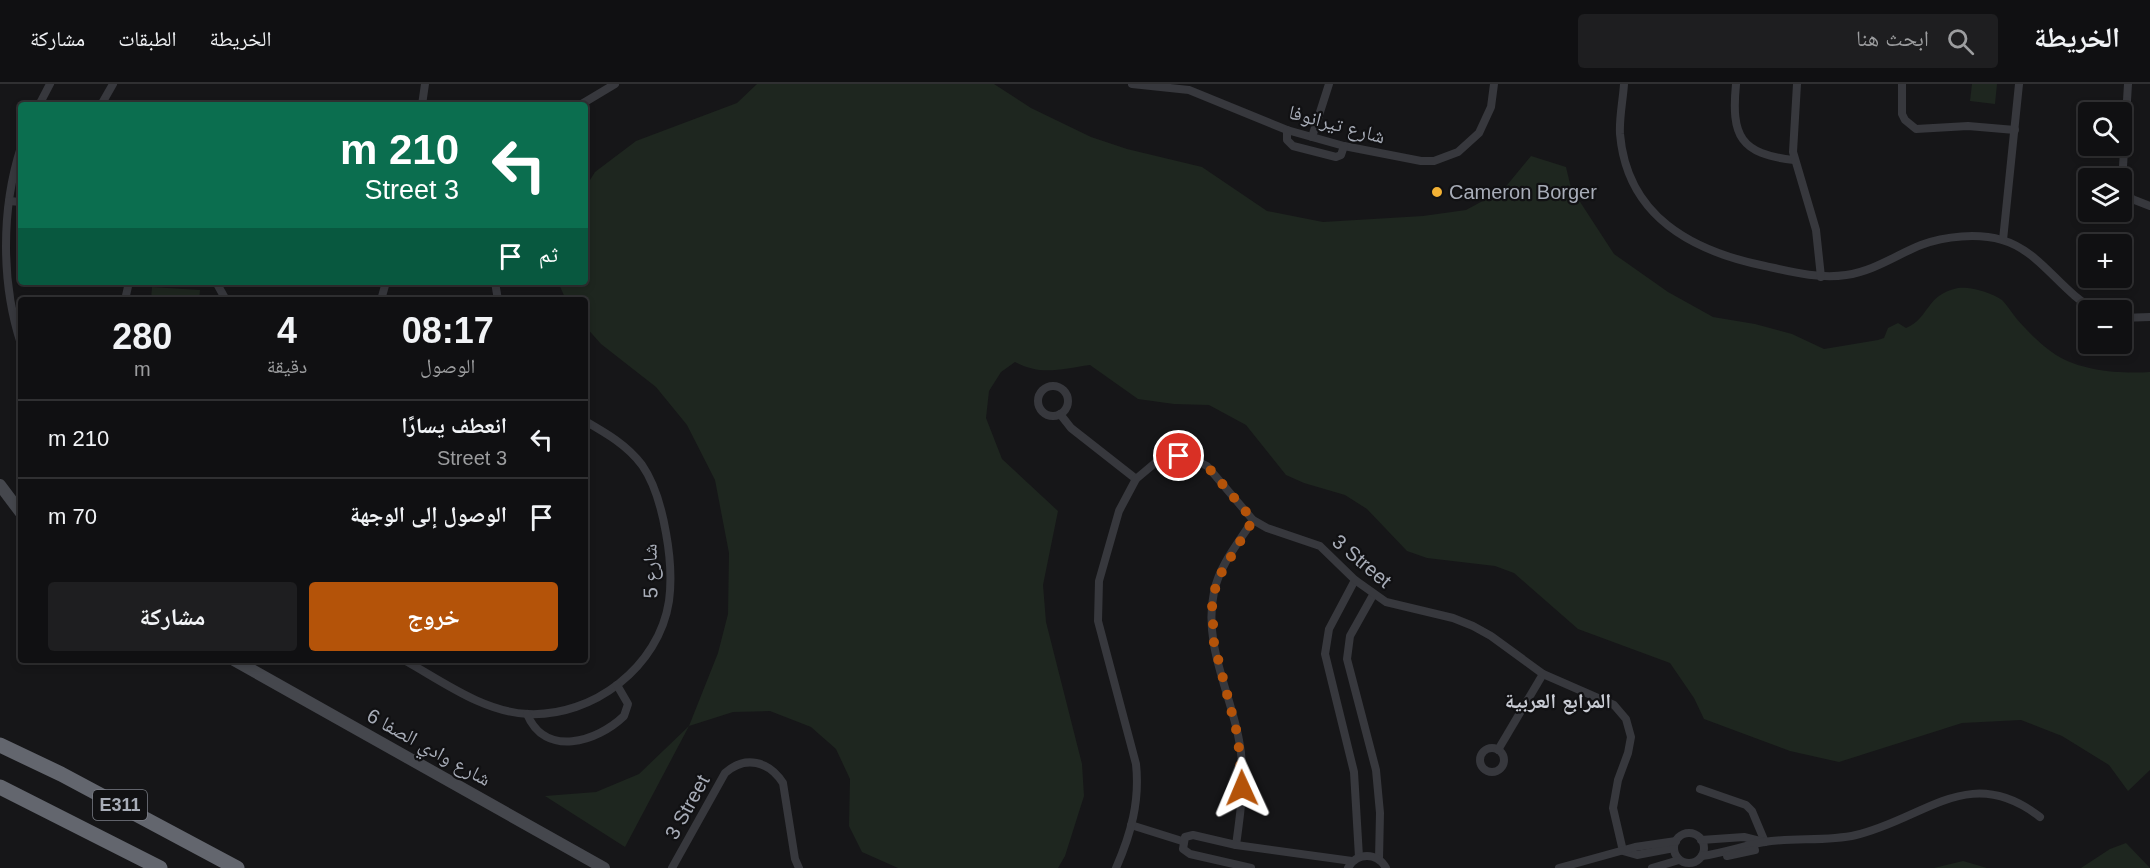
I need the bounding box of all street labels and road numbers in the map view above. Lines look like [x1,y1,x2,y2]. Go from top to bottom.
street label: شارع تيرانوفا [1286,101,1388,149]
street label: 3 Street [1328,530,1396,592]
street label: شارع 5 [639,543,663,599]
street label: شارع وادي الصفا 6 [361,704,495,795]
street label: 3 Street [660,771,714,843]
road number: E311 [93,790,147,820]

